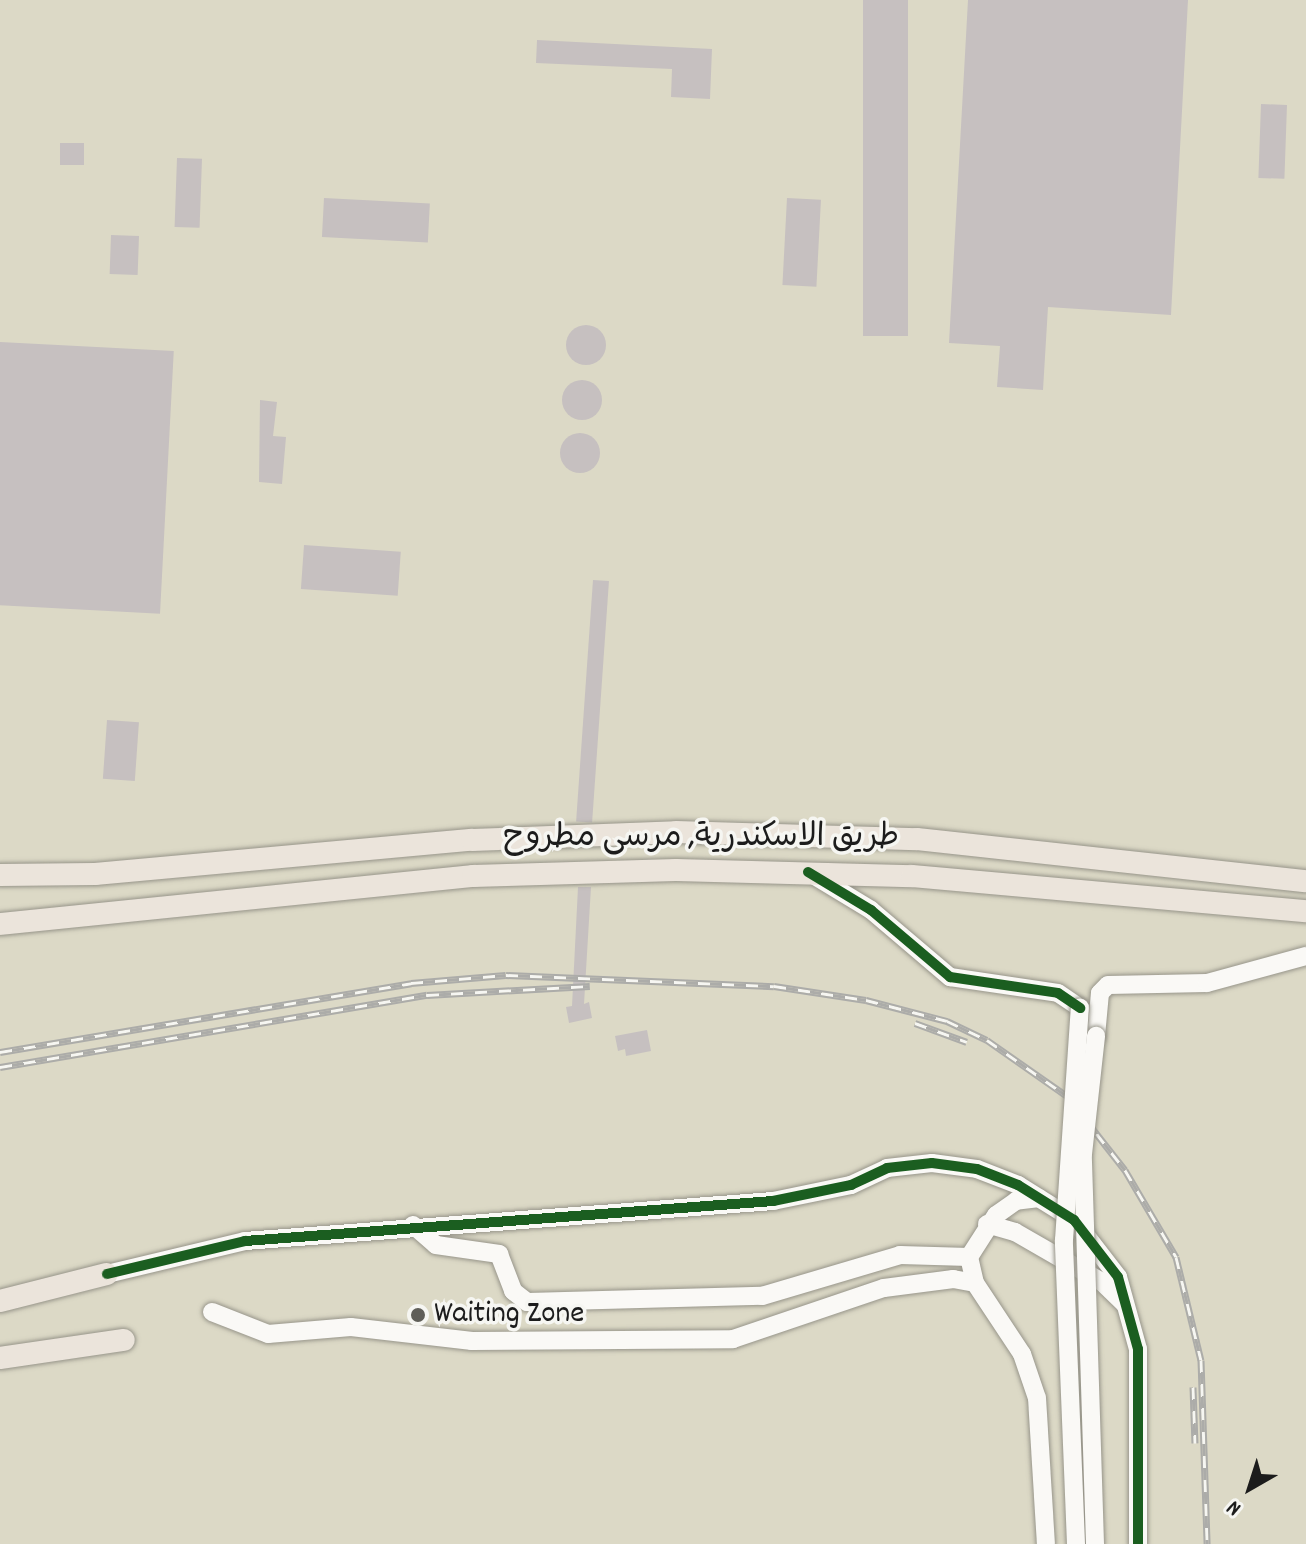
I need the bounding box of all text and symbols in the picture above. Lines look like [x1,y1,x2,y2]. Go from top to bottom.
street label: طريق الاسكندرية, مرسى مطروح [503,820,899,858]
place label: Waiting Zone [434,1296,584,1334]
marker: Waiting Zone [409,1306,427,1324]
north arrow [1210,1448,1290,1528]
text: N [1221,1492,1249,1523]

